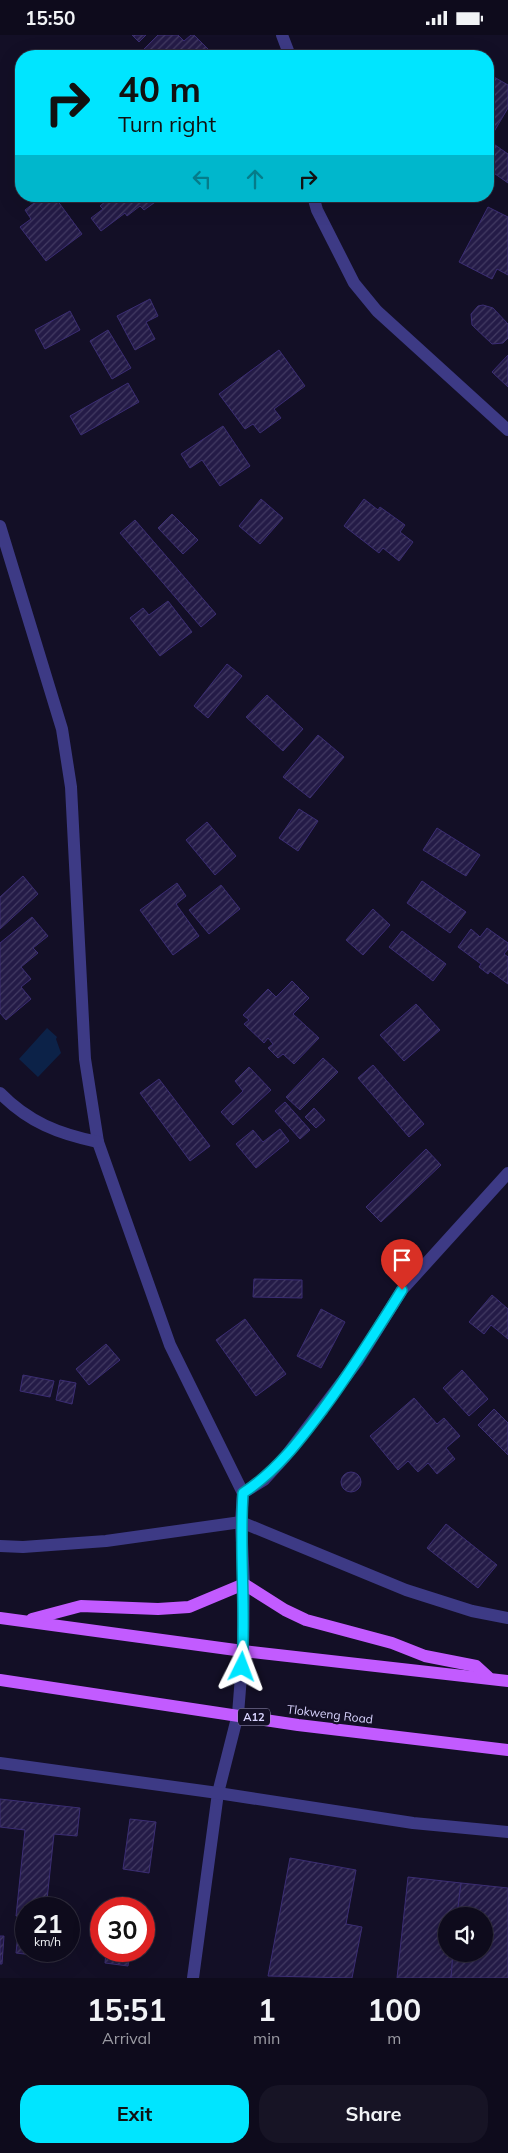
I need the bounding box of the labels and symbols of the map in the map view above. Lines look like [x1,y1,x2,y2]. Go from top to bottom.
pin [381,1239,423,1290]
position arrow [215,1640,267,1692]
street label: Tlokweng Road [286,1701,374,1727]
road number: A12 [238,1709,270,1725]
speed limit sign: 30 [90,1897,155,1962]

